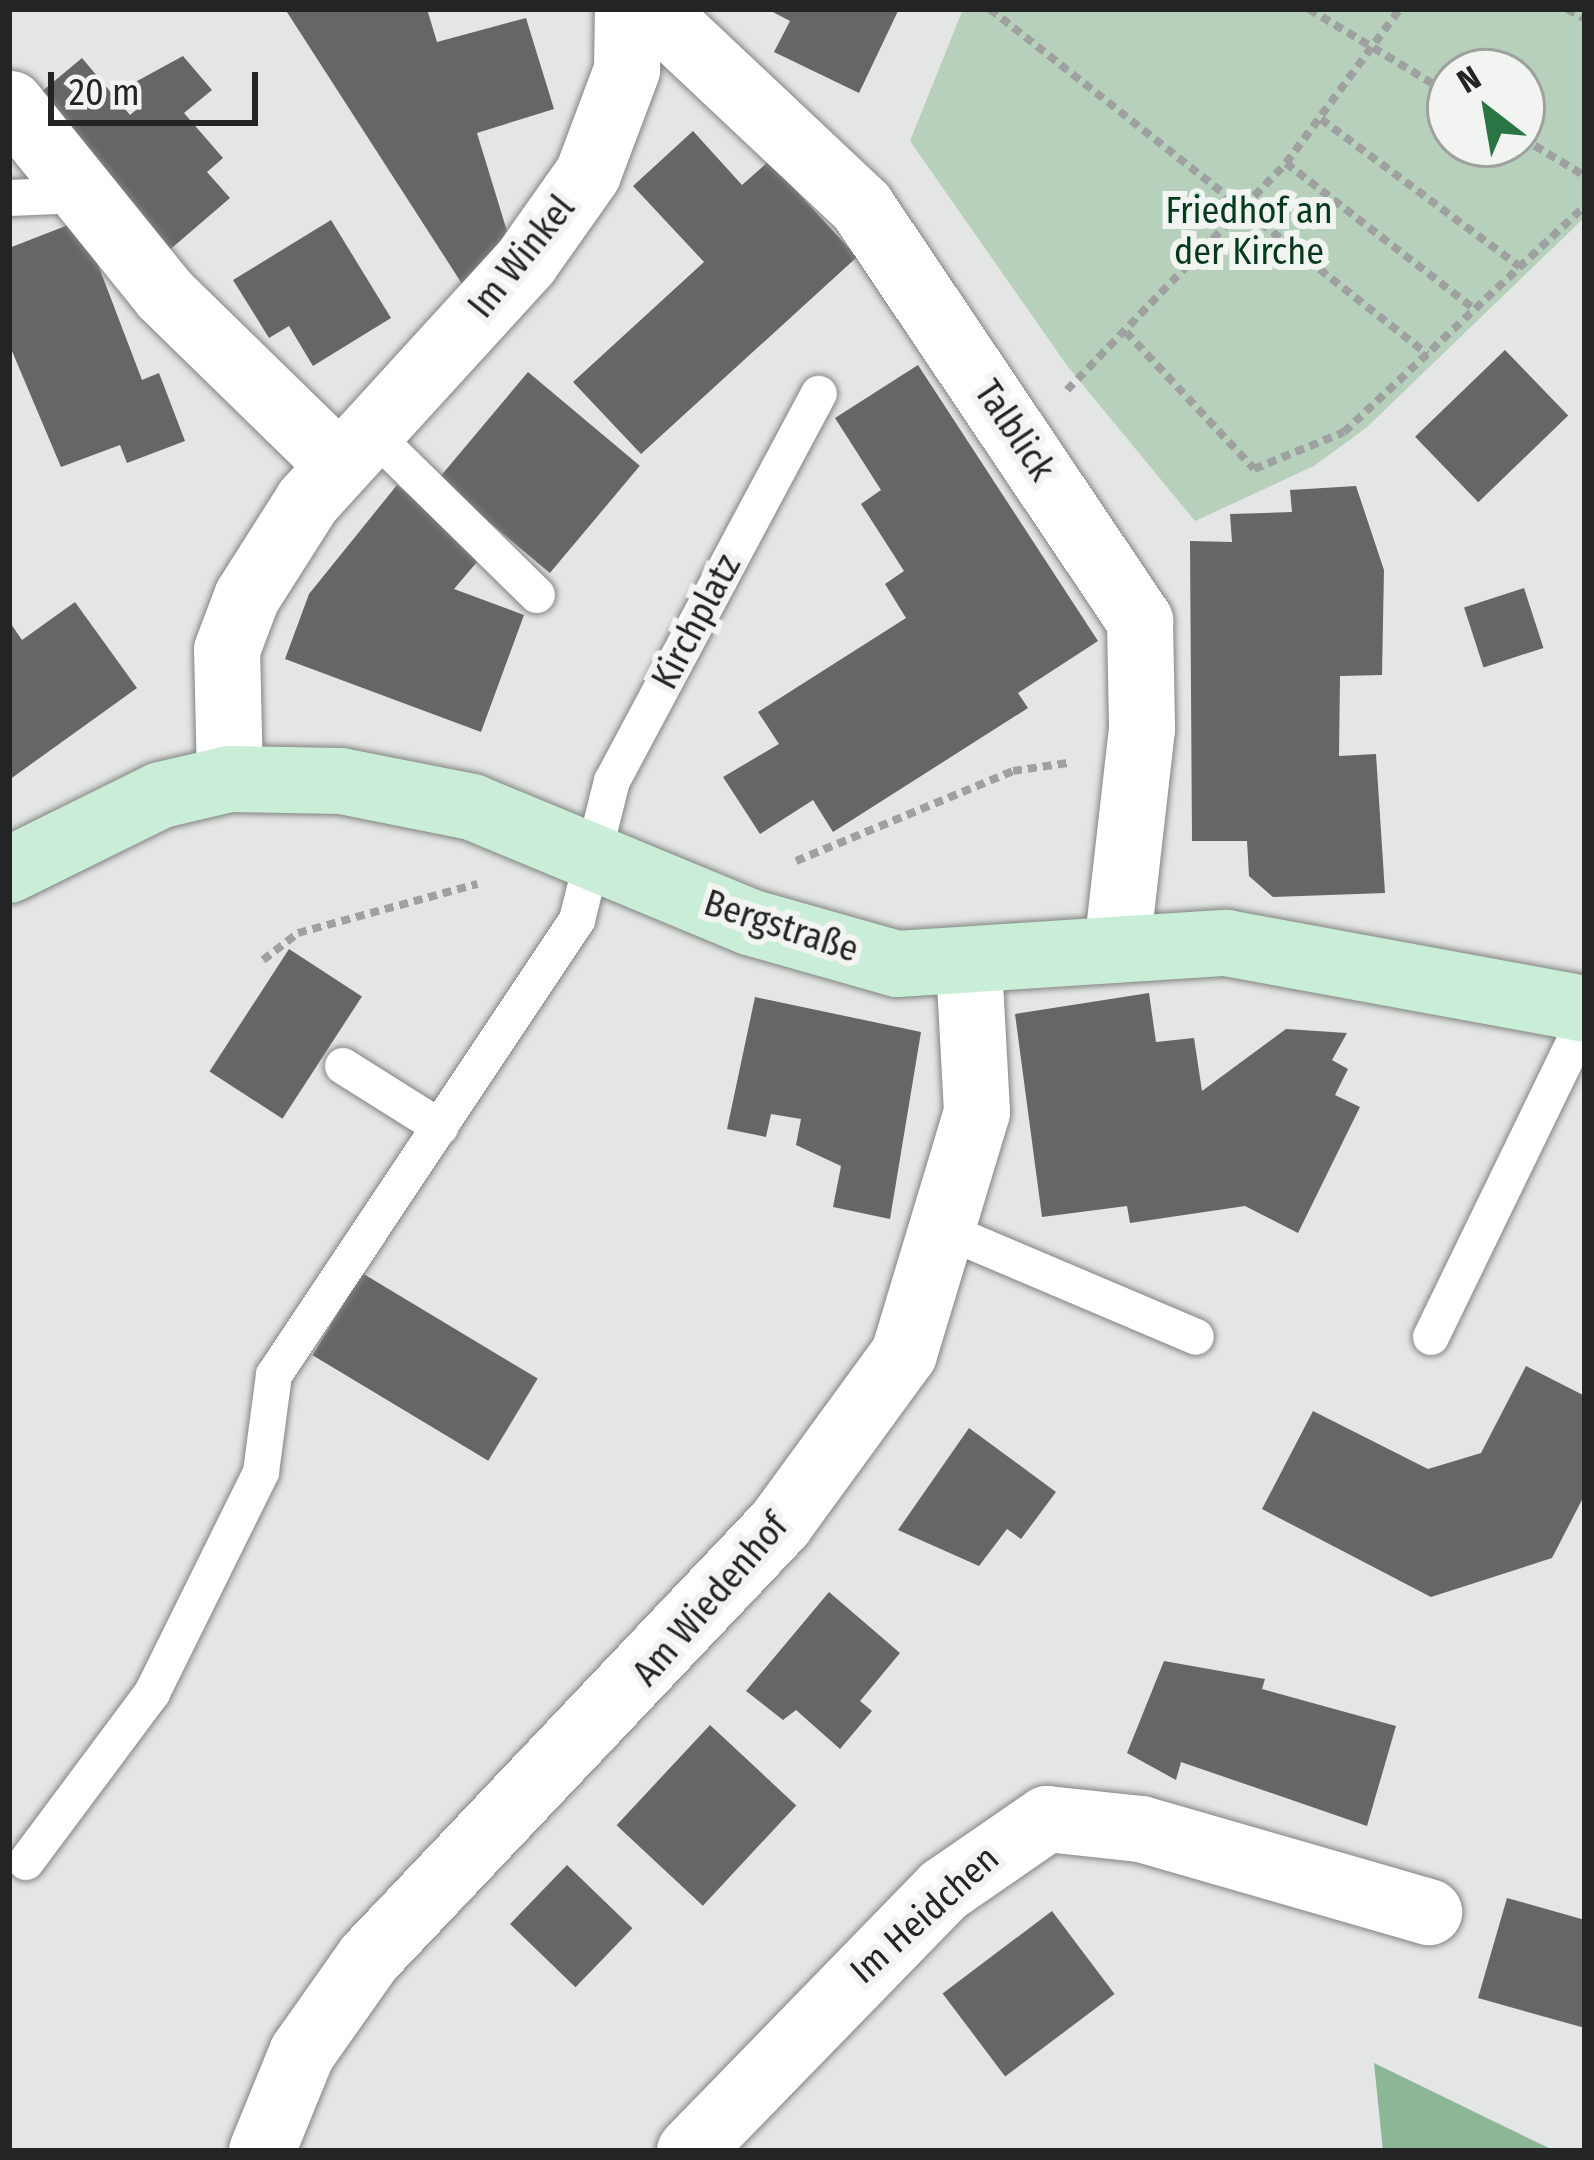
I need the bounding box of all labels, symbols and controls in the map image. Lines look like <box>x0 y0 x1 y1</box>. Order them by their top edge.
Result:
scale bar <box>54 48 264 122</box>
north arrow <box>1426 48 1546 168</box>
text: N <box>1450 57 1488 102</box>
text: 20 m <box>69 71 140 115</box>
street label: Im Winkel <box>460 187 584 327</box>
park label: Friedhof an der Kirche <box>1165 189 1333 274</box>
street label: Talblick <box>965 373 1063 489</box>
street label: Kirchplatz <box>644 547 750 697</box>
street label: Bergstraße <box>698 882 864 972</box>
street label: Am Wiedenhof <box>625 1505 797 1695</box>
street label: Im Heidchen <box>842 1837 1008 1993</box>

